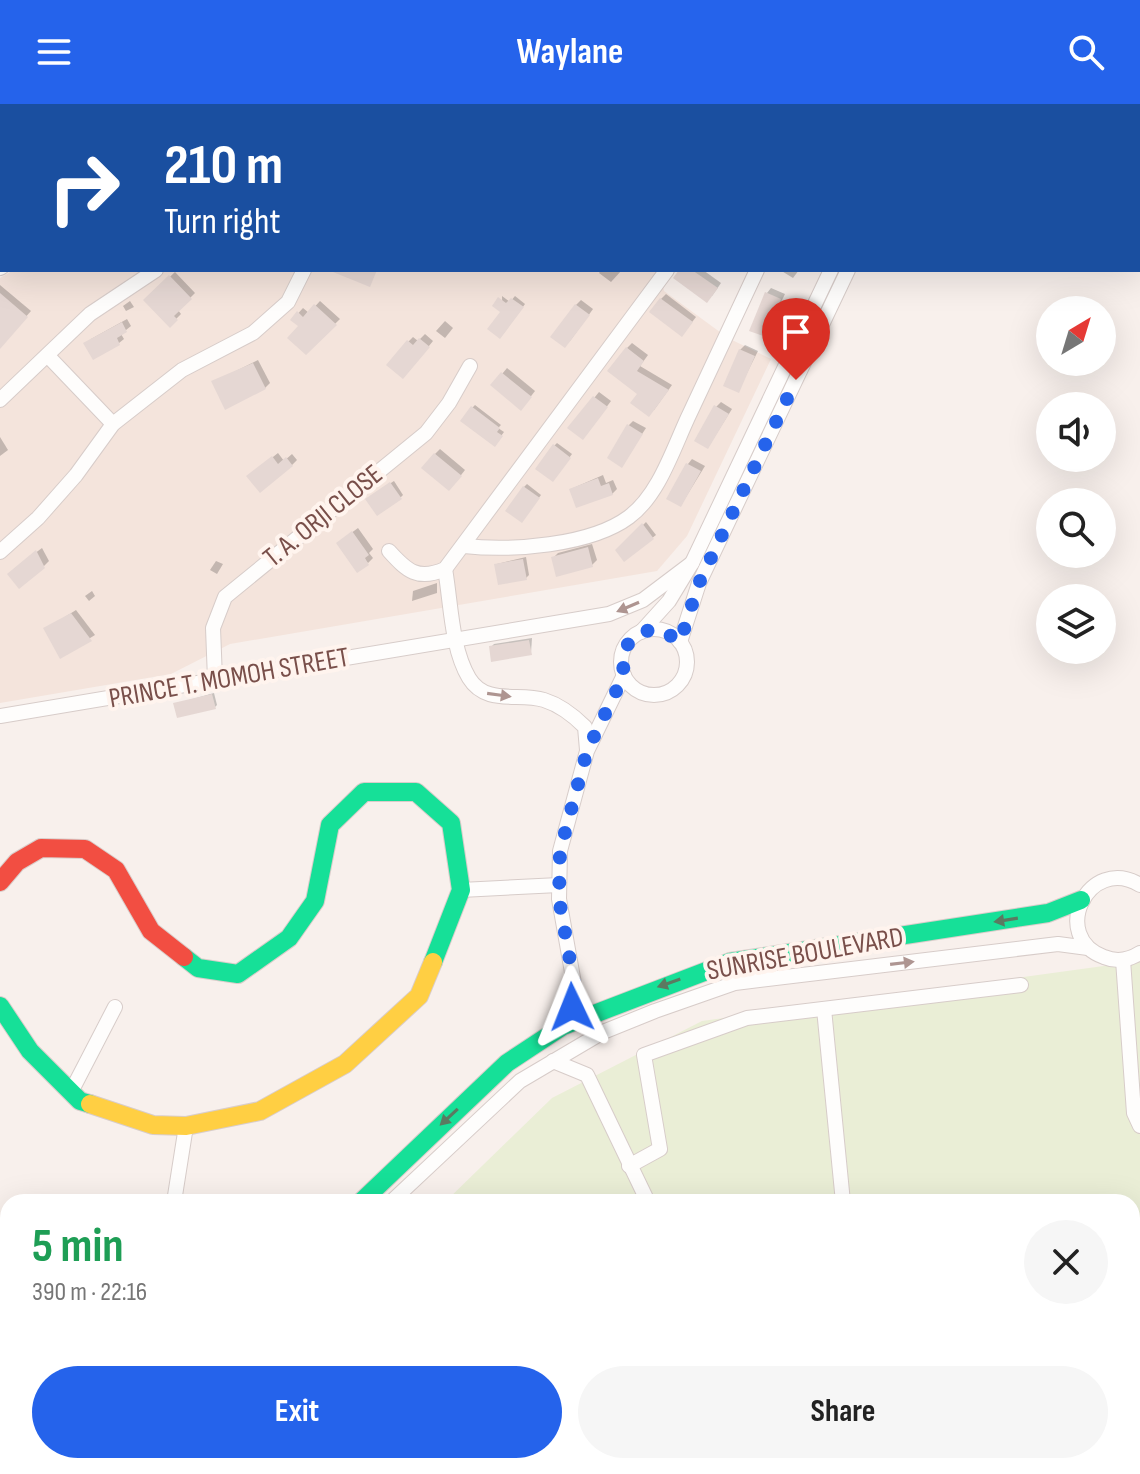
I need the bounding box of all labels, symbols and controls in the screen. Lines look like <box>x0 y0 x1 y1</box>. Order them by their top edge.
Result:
icon: menu <box>32 30 76 74</box>
icon: search <box>1064 30 1108 74</box>
text: Waylane <box>517 31 623 74</box>
text: 210 m <box>164 133 283 200</box>
icon: right <box>32 136 136 240</box>
text: Turn right <box>164 201 281 244</box>
north arrow <box>1036 296 1116 376</box>
map controls <box>1036 296 1116 664</box>
pin <box>762 298 830 380</box>
icon: arrive <box>774 310 818 354</box>
button: sound <box>1036 392 1116 472</box>
street label: T. A. ORJI CLOSE <box>257 458 389 574</box>
button: search <box>1036 488 1116 568</box>
button: layers <box>1036 584 1116 664</box>
one-way arrow <box>616 600 639 613</box>
street label: PRINCE T. MOMOH STREET <box>106 641 352 715</box>
one-way arrow <box>487 689 512 702</box>
one-way arrow <box>993 914 1018 927</box>
street label: SUNRISE BOULEVARD <box>704 920 906 988</box>
one-way arrow <box>890 956 915 969</box>
position arrow <box>530 965 614 1049</box>
one-way arrow <box>656 978 680 990</box>
one-way arrow <box>440 1107 459 1125</box>
text: 5 min <box>32 1218 124 1275</box>
button: close <box>1024 1220 1108 1304</box>
text: 390 m · 22:16 <box>32 1277 147 1308</box>
button: Exit <box>32 1366 562 1458</box>
button: Share <box>578 1366 1108 1458</box>

